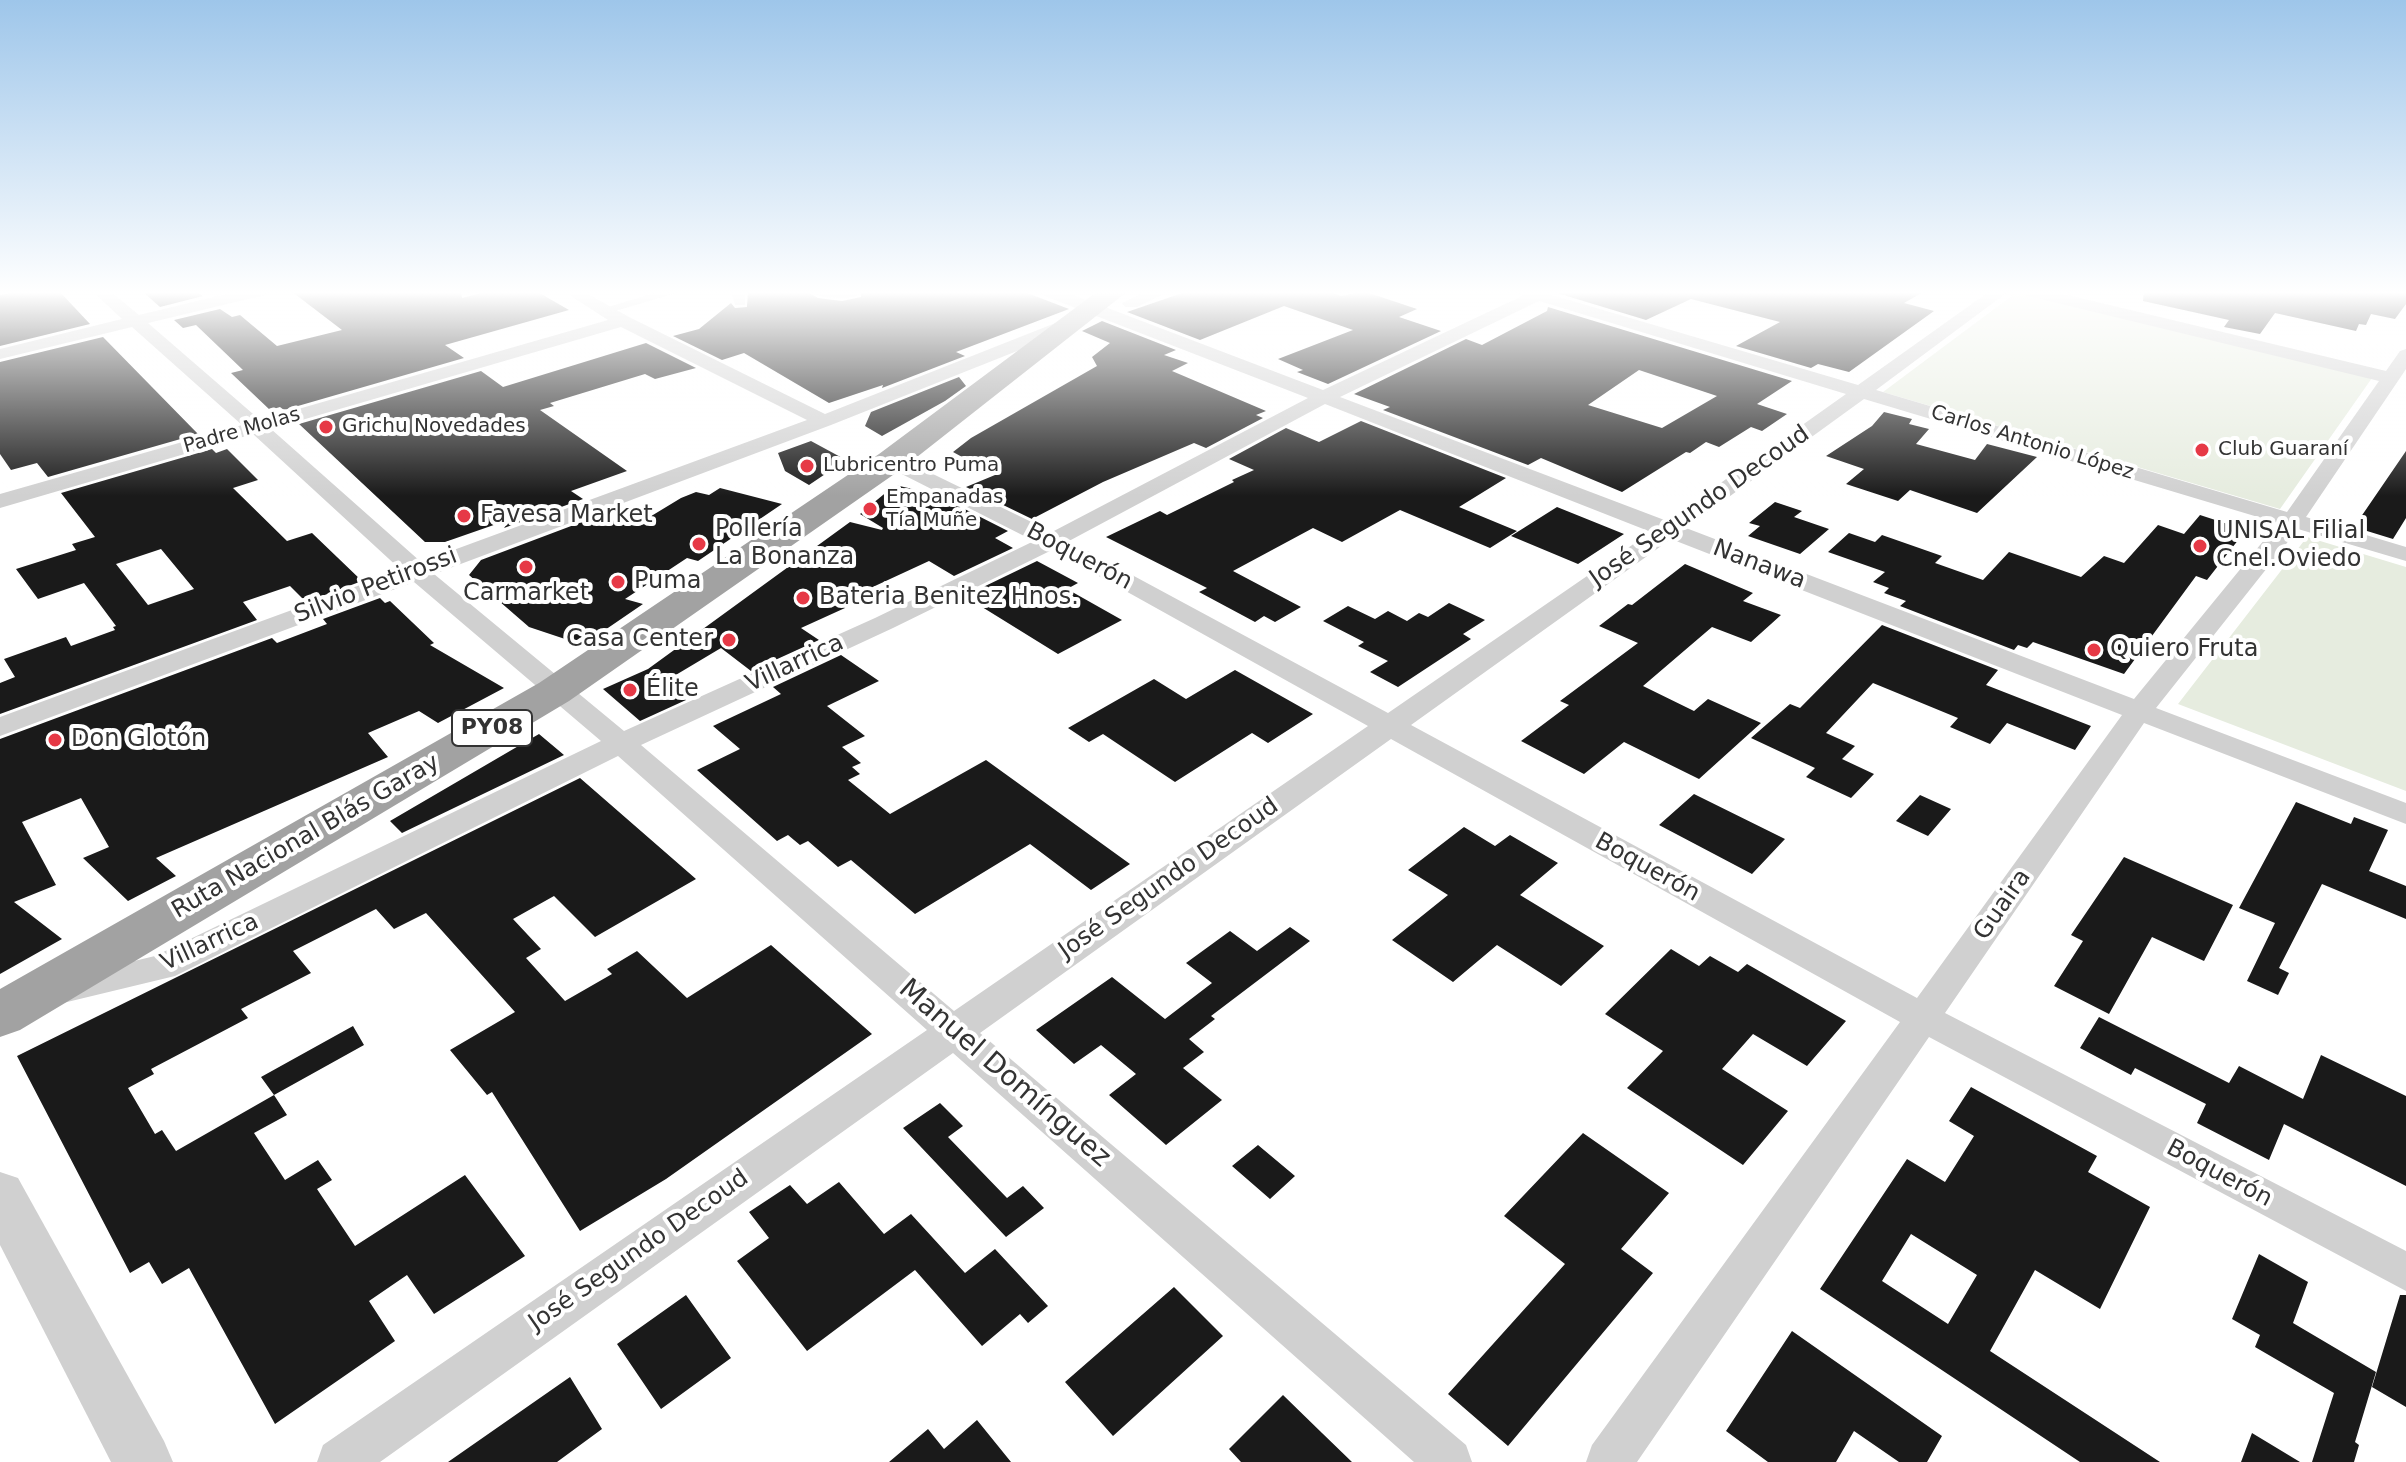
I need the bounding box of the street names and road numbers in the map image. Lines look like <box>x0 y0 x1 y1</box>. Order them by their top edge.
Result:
street label: Carlos Antonio López <box>1928 401 2136 485</box>
street label: Padre Molas <box>181 403 303 459</box>
street label: José Segundo Decoud <box>1585 420 1815 594</box>
street label: Boquerón <box>1021 517 1137 597</box>
street label: Nanawa <box>1709 534 1809 596</box>
street label: Silvio Petirossi <box>291 542 461 630</box>
street label: Villarrica <box>742 629 848 699</box>
road number: PY08 <box>452 710 532 746</box>
street label: Ruta Nacional Blás Garay <box>167 749 445 925</box>
street label: José Segundo Decoud <box>1054 792 1284 966</box>
street label: Boquerón <box>1589 827 1705 909</box>
street label: Guaira <box>1968 864 2038 946</box>
street label: Villarrica <box>157 908 263 978</box>
street label: Manuel Domínguez <box>891 973 1117 1175</box>
street label: Boquerón <box>2161 1134 2277 1214</box>
street label: José Segundo Decoud <box>524 1164 754 1338</box>

